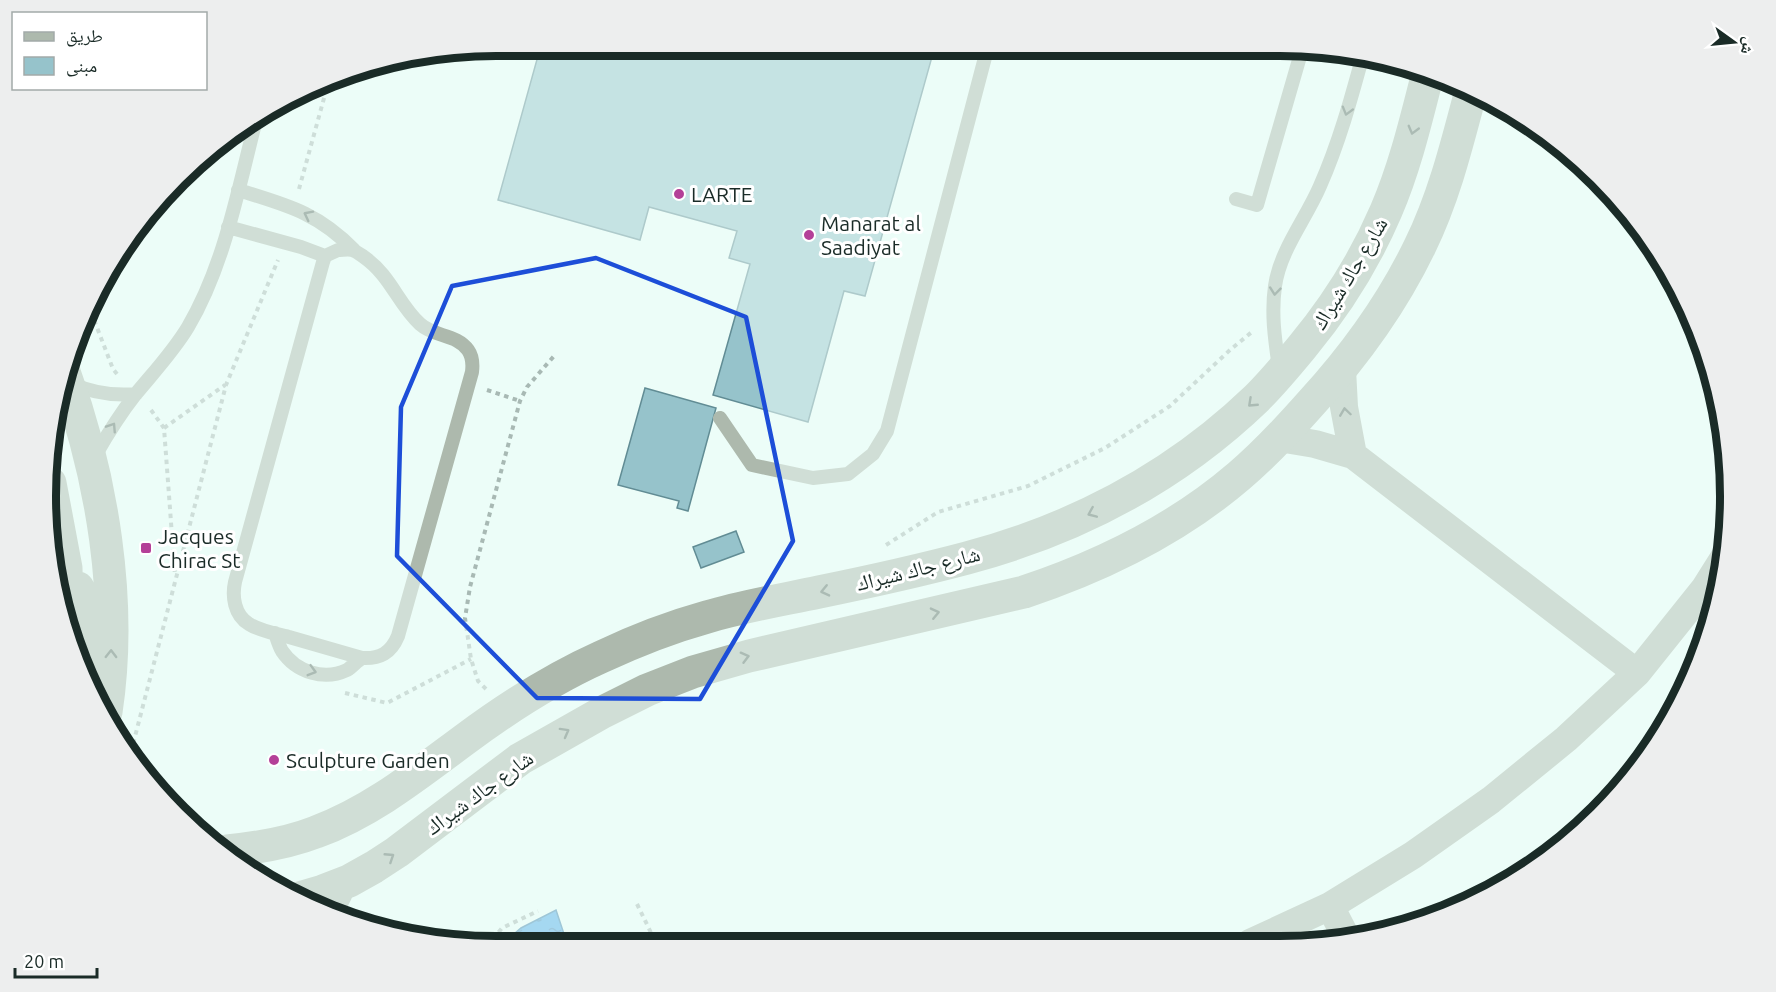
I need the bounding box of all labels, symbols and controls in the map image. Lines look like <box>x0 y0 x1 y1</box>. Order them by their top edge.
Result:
legend <box>12 12 207 90</box>
north arrow <box>1704 12 1764 72</box>
text: طريق <box>66 25 103 47</box>
text: ش <box>1737 35 1759 56</box>
text: مبنى <box>66 55 97 77</box>
one-way arrow <box>1342 105 1354 116</box>
one-way arrow <box>1408 124 1420 135</box>
place label: LARTE <box>691 182 752 206</box>
marker: LARTE <box>672 187 686 201</box>
one-way arrow <box>303 210 314 222</box>
place label: Manarat al Saadiyat <box>821 211 921 259</box>
street label: شارع جاك شيراك <box>1306 213 1394 334</box>
marker: Manarat al Saadiyat <box>802 228 816 242</box>
one-way arrow <box>1269 287 1281 296</box>
one-way arrow <box>1248 396 1259 407</box>
one-way arrow <box>1339 408 1352 417</box>
one-way arrow <box>105 423 116 434</box>
one-way arrow <box>1087 505 1098 517</box>
place label: Jacques Chirac St <box>158 524 241 572</box>
marker: Jacques Chirac St <box>139 541 153 555</box>
street label: شارع جاك شيراك <box>854 541 983 597</box>
one-way arrow <box>820 583 830 596</box>
one-way arrow <box>929 607 939 620</box>
one-way arrow <box>105 649 118 658</box>
one-way arrow <box>739 652 750 664</box>
one-way arrow <box>306 664 316 676</box>
one-way arrow <box>559 728 570 739</box>
street label: شارع جاك شيراك <box>421 745 538 841</box>
place label: Sculpture Garden <box>286 748 450 772</box>
marker: Sculpture Garden <box>267 753 281 767</box>
one-way arrow <box>383 853 394 864</box>
scale bar <box>15 941 98 979</box>
text: 20 m <box>24 951 64 971</box>

